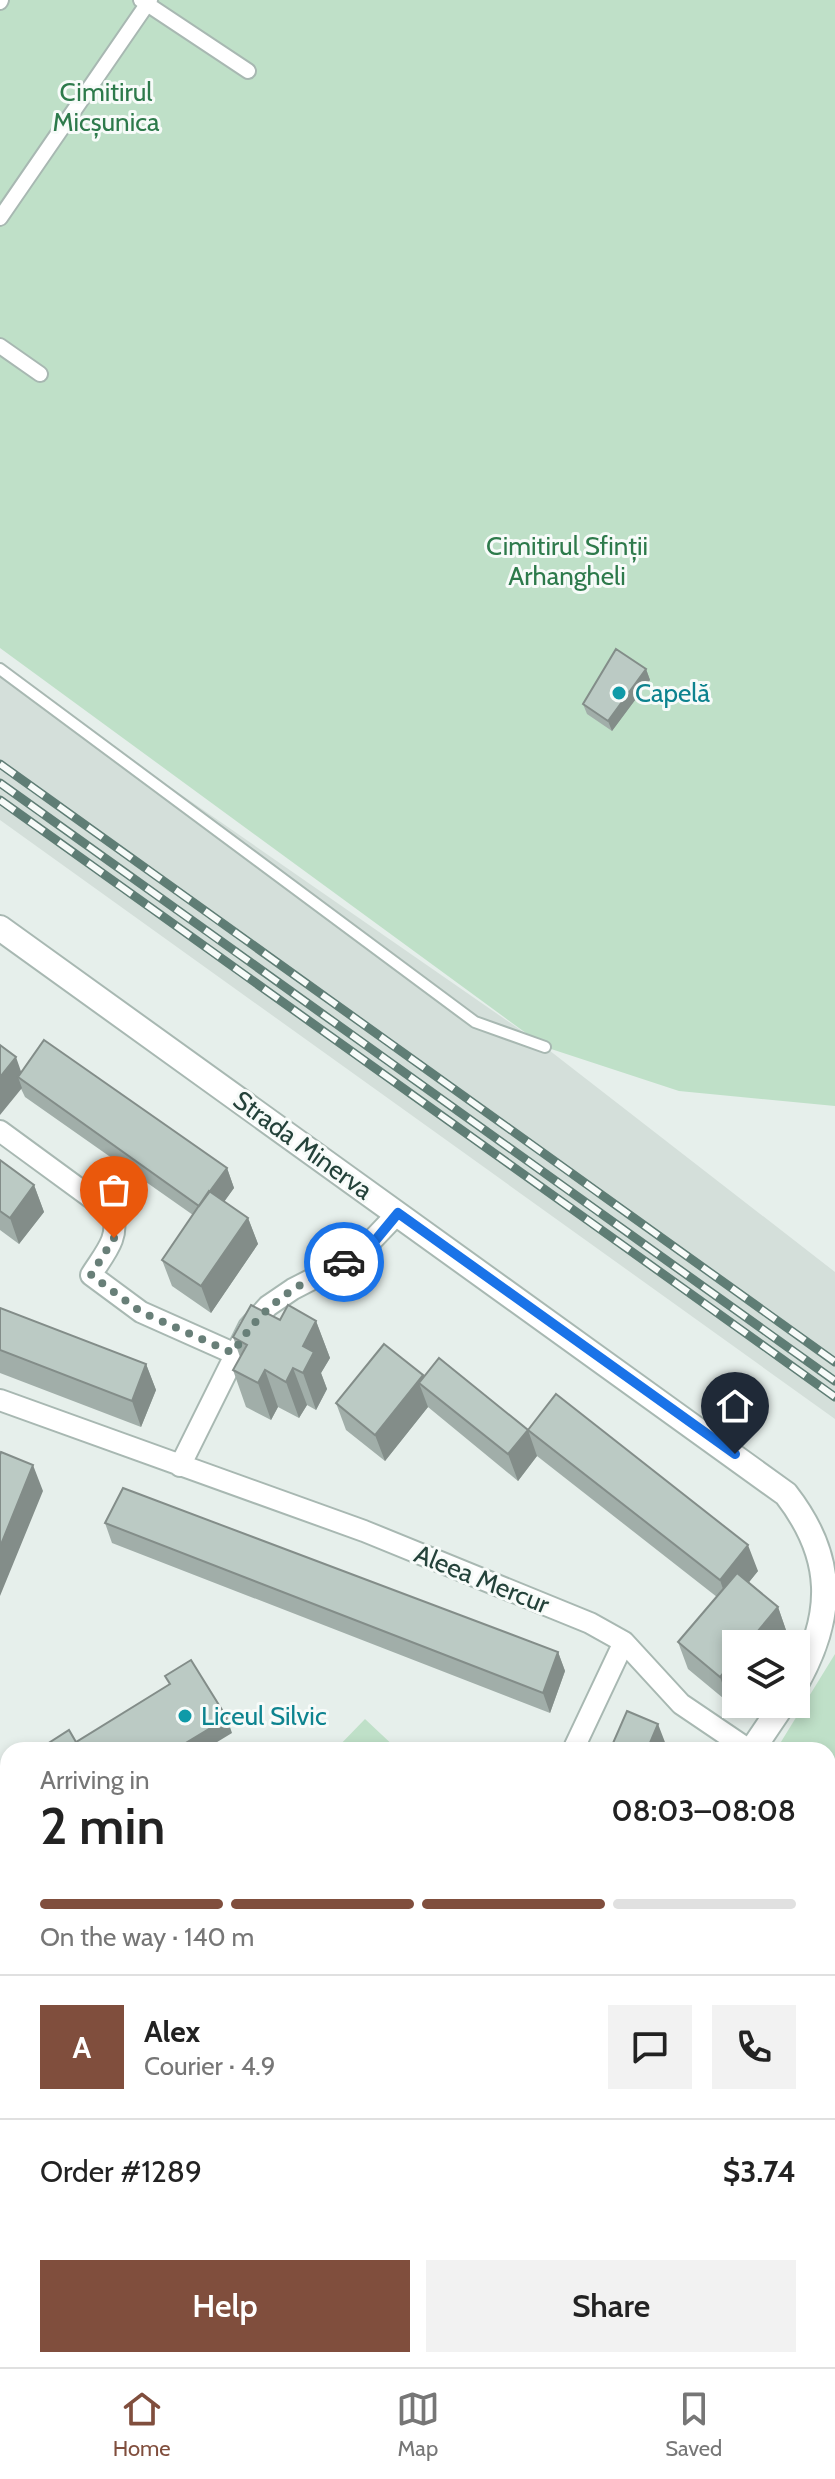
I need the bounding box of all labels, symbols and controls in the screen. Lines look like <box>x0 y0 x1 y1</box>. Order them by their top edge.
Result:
park label: Cimitirul Micșunica <box>53 76 160 139</box>
park label: Cimitirul Sfinții Arhangheli <box>486 530 648 592</box>
place label: Capelă <box>635 677 710 709</box>
marker: Capelă <box>610 684 628 702</box>
street label: Strada Minerva <box>227 1084 379 1207</box>
pin <box>80 1156 148 1238</box>
icon: bag <box>92 1168 136 1212</box>
courier <box>304 1222 384 1302</box>
icon: car <box>322 1240 366 1284</box>
pin <box>701 1372 769 1454</box>
icon: home <box>713 1384 757 1428</box>
street label: Aleea Mercur <box>410 1537 555 1621</box>
map controls <box>722 1630 810 1718</box>
button: layers <box>722 1630 810 1718</box>
place label: Liceul Silvic <box>201 1700 327 1732</box>
marker: Liceul Silvic <box>176 1707 194 1725</box>
text: Arriving in <box>40 1764 150 1796</box>
text: 08:03–08:08 <box>612 1792 796 1829</box>
text: 2 min <box>40 1794 165 1857</box>
text: On the way · 140 m <box>40 1921 254 1953</box>
button: chat <box>608 2005 692 2089</box>
button: phone <box>712 2005 796 2089</box>
text: Alex <box>144 2013 200 2050</box>
text: A <box>73 2029 91 2066</box>
text: Courier · 4.9 <box>144 2050 276 2082</box>
text: Order #1289 <box>40 2153 202 2190</box>
text: $3.74 <box>723 2153 796 2190</box>
button: Help <box>40 2260 410 2352</box>
button: Share <box>426 2260 796 2352</box>
tab: Home <box>113 2387 171 2462</box>
tab: Map <box>396 2387 440 2462</box>
tab: Saved <box>665 2387 722 2462</box>

